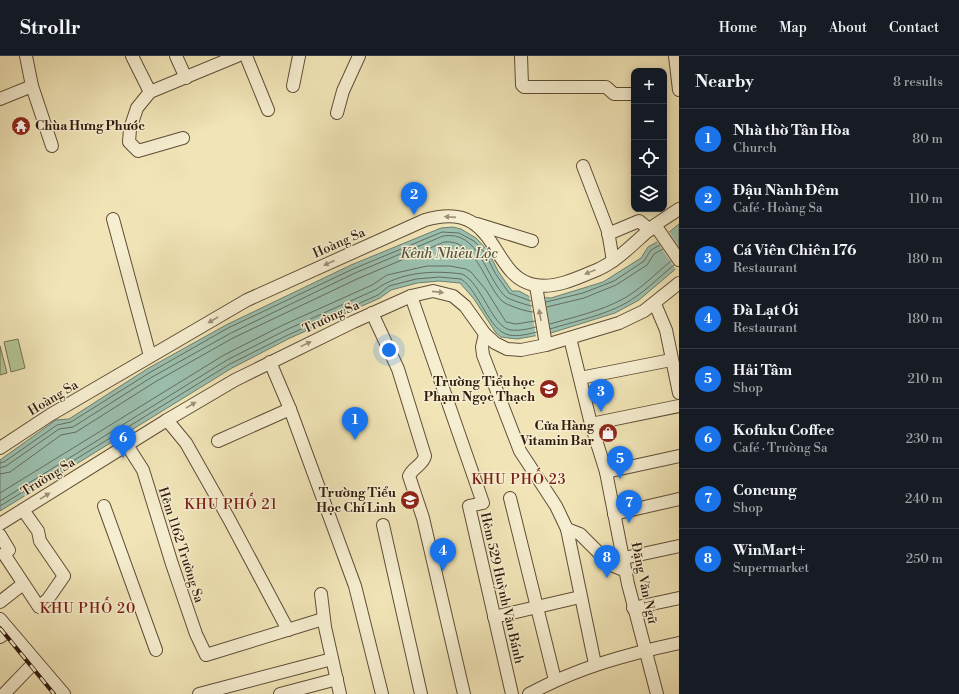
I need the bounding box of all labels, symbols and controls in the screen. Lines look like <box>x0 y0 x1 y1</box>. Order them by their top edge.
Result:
text: Strollr <box>20 16 81 40</box>
text: Home <box>719 19 757 37</box>
text: Map <box>779 19 807 37</box>
text: About <box>829 19 867 37</box>
text: Contact <box>889 19 939 37</box>
map controls <box>631 68 667 212</box>
button: + <box>631 68 667 104</box>
text: Nearby <box>695 71 754 93</box>
text: 8 results <box>893 74 943 90</box>
button: − <box>631 104 667 140</box>
temple icon: Chùa Hưng Phước <box>10 115 32 137</box>
place label: Chùa Hưng Phước <box>35 118 145 134</box>
text: Nhà thờ Tân Hòa <box>733 121 850 140</box>
text: 1 <box>705 131 711 147</box>
text: 80 m <box>912 131 943 147</box>
button: locate <box>631 140 667 176</box>
text: Church <box>733 140 777 156</box>
button: layers <box>631 176 667 212</box>
text: Đậu Nành Đêm <box>733 181 839 200</box>
pin: 2 <box>401 182 427 215</box>
text: 2 <box>704 191 712 207</box>
text: 110 m <box>909 191 943 207</box>
text: Café · Hoàng Sa <box>733 200 823 216</box>
one-way arrow <box>444 213 456 220</box>
street label: Hoàng Sa <box>310 224 368 262</box>
text: Cá Viên Chiên 176 <box>733 241 857 260</box>
water label: Kênh Nhiêu Lộc <box>400 245 498 263</box>
text: 3 <box>704 251 712 267</box>
text: 180 m <box>907 251 943 267</box>
one-way arrow <box>324 260 335 266</box>
text: Restaurant <box>733 260 798 276</box>
one-way arrow <box>584 270 596 276</box>
one-way arrow <box>432 289 444 295</box>
street label: Trường Sa <box>300 297 362 337</box>
text: Đà Lạt Ơi <box>733 301 799 320</box>
one-way arrow <box>537 309 543 321</box>
text: 4 <box>704 311 712 327</box>
text: 180 m <box>907 311 943 327</box>
one-way arrow <box>207 316 218 323</box>
text: Restaurant <box>733 320 798 336</box>
your location <box>379 340 399 360</box>
one-way arrow <box>300 341 311 347</box>
text: Hải Tâm <box>733 361 792 380</box>
text: 5 <box>704 371 712 387</box>
text: 210 m <box>908 371 943 387</box>
place label: Trường Tiểu học Phạm Ngọc Thạch <box>424 374 535 405</box>
street label: Hoàng Sa <box>25 377 81 419</box>
school or university icon: Trường Tiểu học Phạm Ngọc Thạch <box>538 378 560 400</box>
pin: 3 <box>588 379 614 412</box>
text: Shop <box>733 380 763 396</box>
one-way arrow <box>186 401 196 409</box>
pin: 1 <box>342 407 368 440</box>
place label: Cửa Hàng Vitamin Bar <box>519 418 595 449</box>
text: Kofuku Coffee <box>733 421 834 440</box>
shop icon: Cửa Hàng Vitamin Bar <box>597 422 619 444</box>
pin: 6 <box>110 425 136 458</box>
text: 6 <box>704 431 712 447</box>
text: 230 m <box>906 431 943 447</box>
text: Café · Trường Sa <box>733 440 828 456</box>
pin: 5 <box>607 446 633 479</box>
street label: Trường Sa <box>18 454 78 500</box>
district label: KHU PHỐ 23 <box>472 467 566 489</box>
text: Concung <box>733 481 796 500</box>
street label: Hẻm 1162 Trường Sa <box>155 485 207 605</box>
place label: Trường Tiểu Học Chí Linh <box>316 485 396 516</box>
school or university icon: Trường Tiểu Học Chí Linh <box>399 489 421 511</box>
pin: 7 <box>616 490 642 523</box>
text: 7 <box>704 491 712 507</box>
text: 240 m <box>905 491 943 507</box>
district label: KHU PHỐ 21 <box>184 492 278 514</box>
one-way arrow <box>39 493 51 500</box>
text: Shop <box>733 500 763 516</box>
street label: Hẻm 529 Huỳnh Văn Bánh <box>477 511 527 666</box>
pin: 4 <box>430 538 456 571</box>
street label: Đặng Văn Ngữ <box>628 541 661 626</box>
text: WinMart+ <box>733 541 806 560</box>
pin: 8 <box>594 545 620 578</box>
text: 8 <box>704 551 712 567</box>
text: 250 m <box>906 551 943 567</box>
text: Supermarket <box>733 560 809 576</box>
district label: KHU PHỐ 20 <box>40 596 136 618</box>

